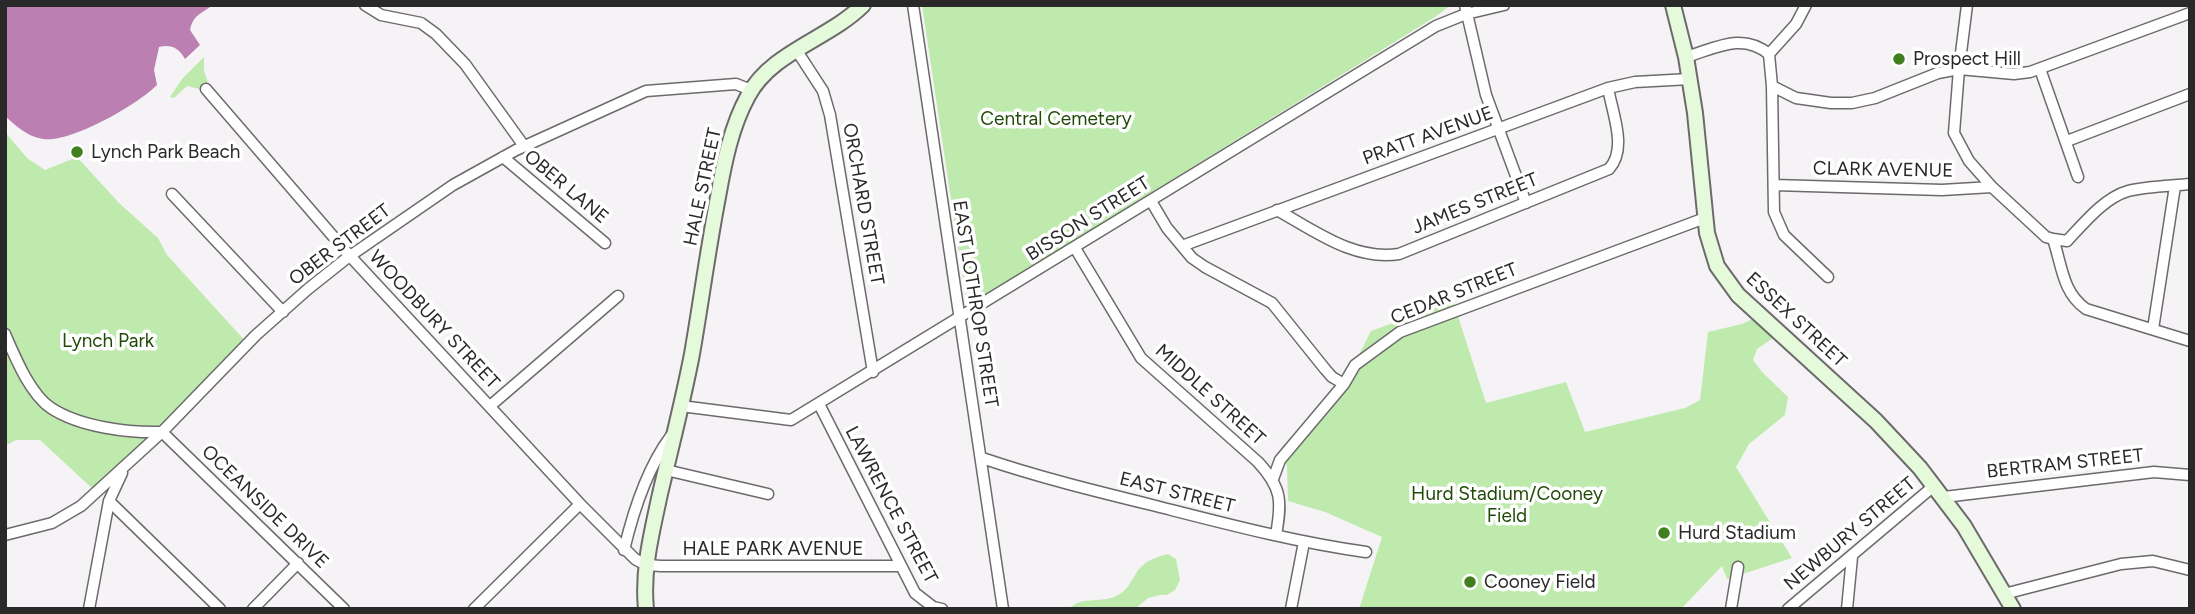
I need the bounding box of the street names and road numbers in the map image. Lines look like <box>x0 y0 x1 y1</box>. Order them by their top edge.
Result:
street label: PRATT AVENUE <box>1360 102 1496 170</box>
street label: ORCHARD STREET <box>838 121 888 287</box>
street label: HALE STREET <box>679 126 727 248</box>
street label: OBER LANE <box>519 145 613 229</box>
street label: CLARK AVENUE <box>1813 157 1953 183</box>
street label: JAMES STREET <box>1409 168 1541 240</box>
street label: BISSON STREET <box>1022 172 1154 266</box>
street label: OBER STREET <box>285 199 395 291</box>
street label: EAST LOTHROP STREET <box>947 199 1003 409</box>
street label: WOODBURY STREET <box>364 246 504 394</box>
street label: CEDAR STREET <box>1387 258 1521 330</box>
street label: ESSEX STREET <box>1741 268 1851 372</box>
street label: MIDDLE STREET <box>1150 340 1270 450</box>
street label: LAWRENCE STREET <box>840 422 942 588</box>
street label: OCEANSIDE DRIVE <box>197 441 333 573</box>
street label: BERTRAM STREET <box>1985 444 2145 484</box>
street label: EAST STREET <box>1117 468 1237 518</box>
street label: NEWBURY STREET <box>1780 472 1920 596</box>
street label: HALE PARK AVENUE <box>683 538 863 560</box>

